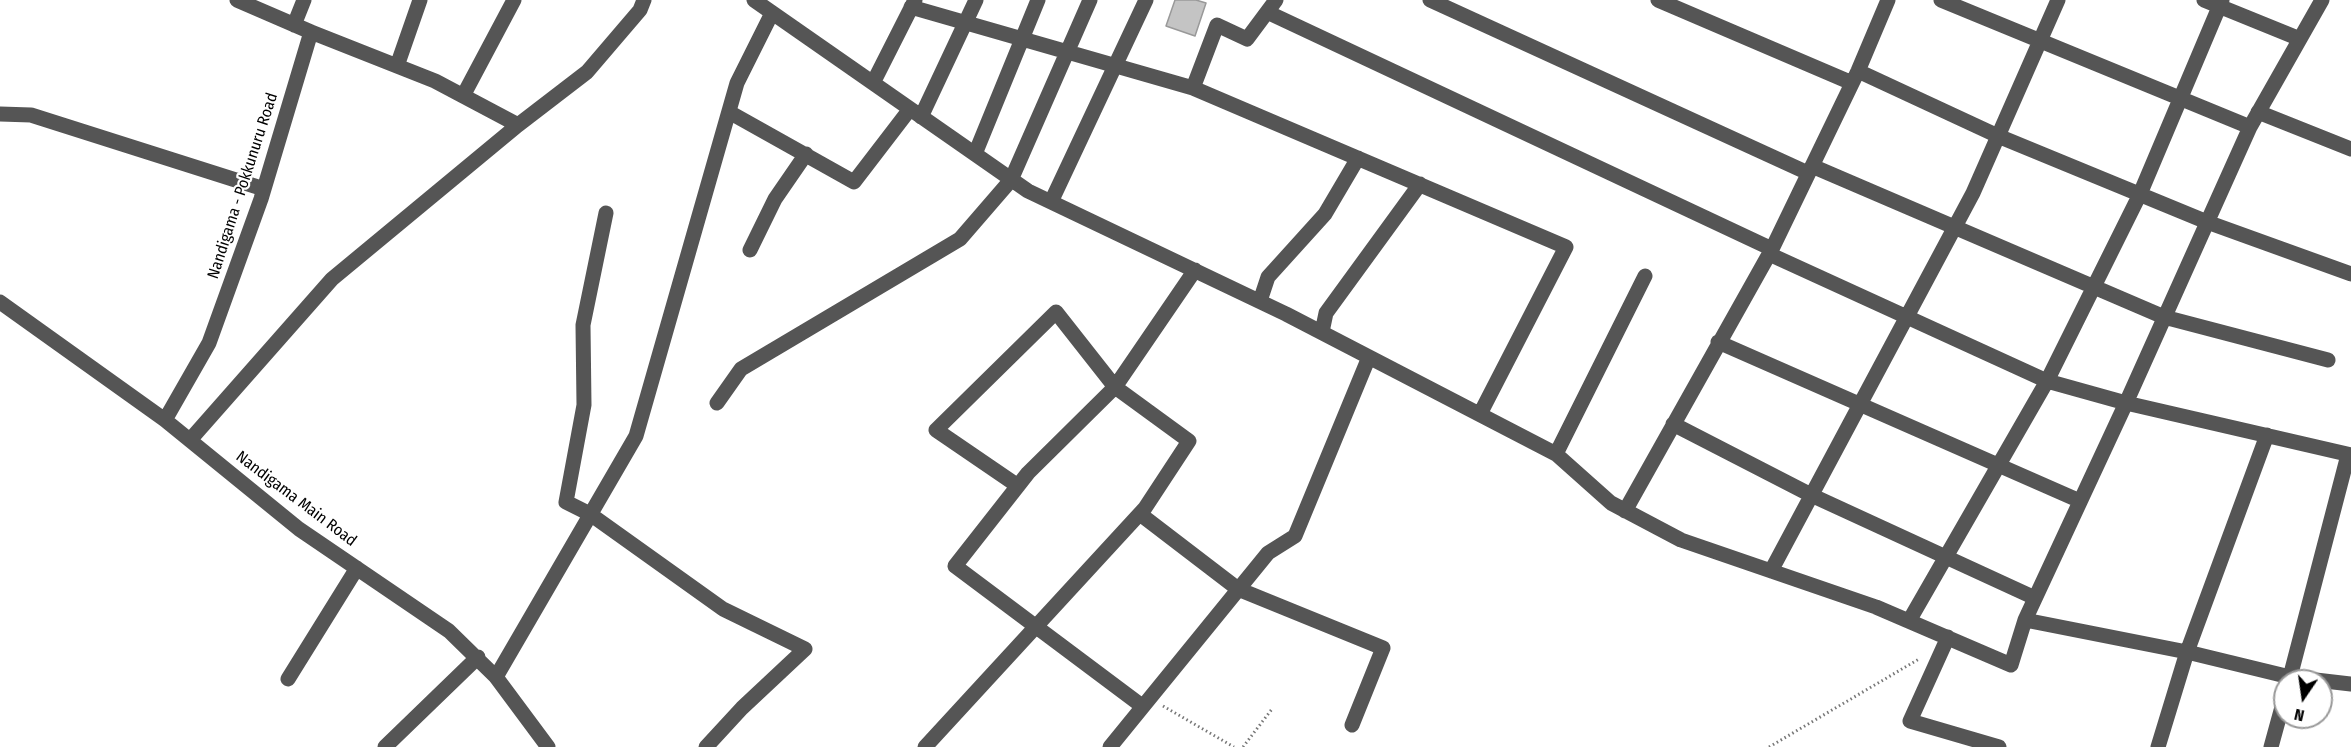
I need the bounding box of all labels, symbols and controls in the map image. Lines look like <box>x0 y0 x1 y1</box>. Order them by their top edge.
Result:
street label: Nandigama - Pokkunuru Road <box>204 91 282 281</box>
street label: Nandigama Main Road <box>232 447 360 551</box>
north arrow <box>2273 669 2333 729</box>
text: N <box>2292 705 2306 725</box>

